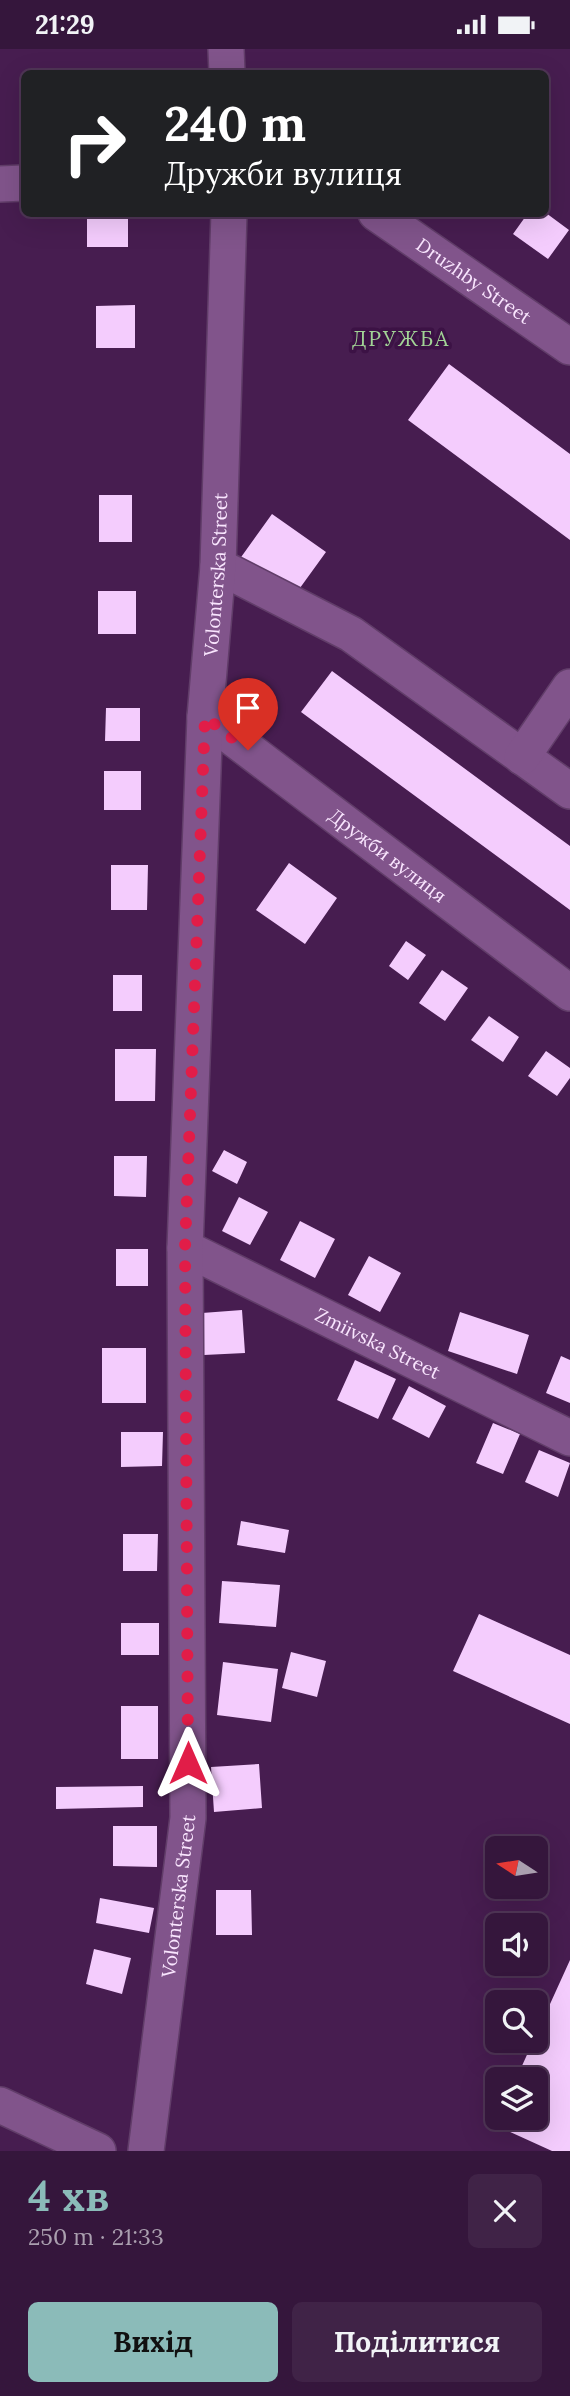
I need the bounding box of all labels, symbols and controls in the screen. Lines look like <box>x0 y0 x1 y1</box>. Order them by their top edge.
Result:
text: 21:29 <box>35 8 95 41</box>
text: 240 m <box>164 92 306 154</box>
icon: right <box>49 98 140 189</box>
text: Дружби вулиця <box>164 153 402 194</box>
street label: Druzhby Street <box>412 232 537 329</box>
district label: ДРУЖБА <box>352 325 450 352</box>
street label: Volonterska Street <box>198 492 232 658</box>
pin <box>218 678 278 750</box>
icon: arrive <box>229 689 267 727</box>
street label: Дружби вулиця <box>324 803 451 907</box>
street label: Zmiivska Street <box>311 1302 445 1384</box>
position arrow <box>151 1726 225 1800</box>
street label: Volonterska Street <box>156 1812 200 1980</box>
north arrow <box>485 1836 548 1899</box>
map controls <box>485 1836 548 2130</box>
button: sound <box>485 1913 548 1976</box>
button: search <box>485 1990 548 2053</box>
button: layers <box>485 2067 548 2130</box>
text: 4 хв <box>28 2169 109 2223</box>
button: close <box>468 2174 542 2248</box>
text: 250 m · 21:33 <box>28 2222 164 2251</box>
button: Вихід <box>28 2302 278 2382</box>
button: Поділитися <box>292 2302 542 2382</box>

